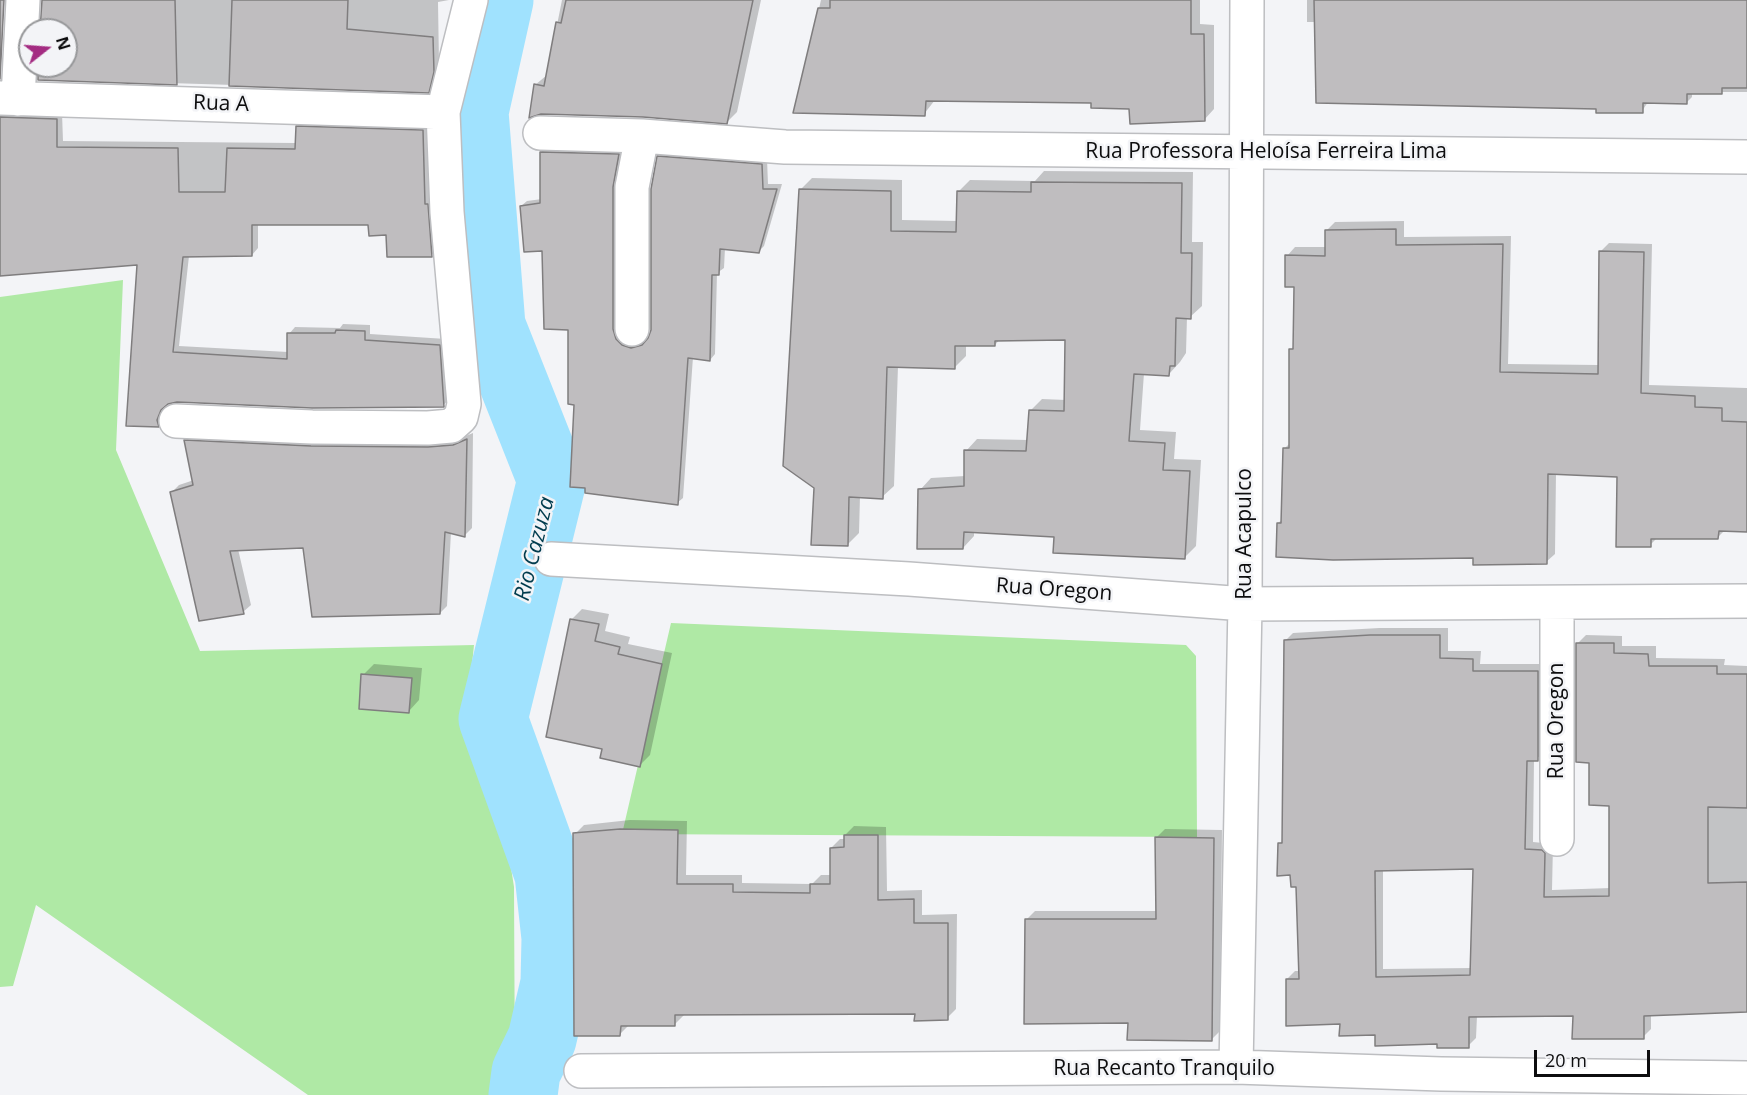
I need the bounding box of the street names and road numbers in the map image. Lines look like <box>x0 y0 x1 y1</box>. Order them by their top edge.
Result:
street label: Rua A <box>192 90 250 118</box>
street label: Rua Professora Heloísa Ferreira Lima <box>1085 139 1447 165</box>
street label: Rua Acapulco <box>1232 468 1258 600</box>
street label: Rua Oregon <box>995 573 1113 607</box>
street label: Rua Oregon <box>1544 663 1570 779</box>
street label: Rua Recanto Tranquilo <box>1053 1056 1275 1082</box>

